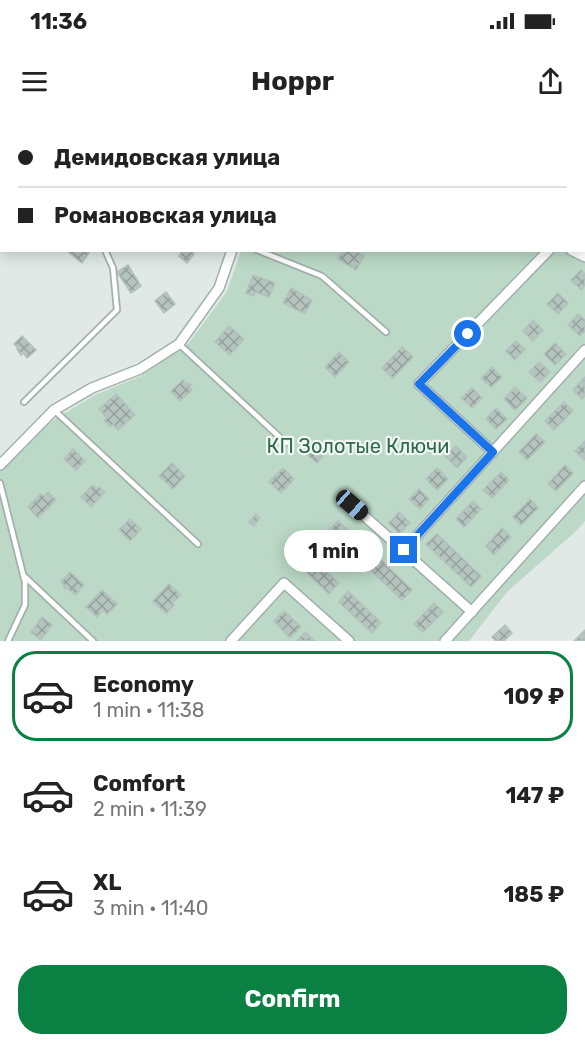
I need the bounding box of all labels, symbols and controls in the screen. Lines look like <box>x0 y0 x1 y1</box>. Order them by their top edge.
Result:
text: 11:36 <box>30 8 87 35</box>
icon: menu <box>18 65 51 98</box>
text: Hoppr <box>251 65 334 97</box>
icon: share <box>534 65 567 98</box>
text: Демидовская улица <box>54 144 280 171</box>
text: Романовская улица <box>54 202 277 229</box>
route start <box>454 320 481 347</box>
park label: КП Золотые Ключи <box>267 434 449 458</box>
car <box>333 486 371 524</box>
callout: 1 min <box>284 529 383 571</box>
route end <box>390 536 417 563</box>
text: 1 min <box>308 539 359 563</box>
icon: car <box>21 669 75 723</box>
text: Economy <box>93 671 194 698</box>
text: 109 ₽ <box>503 683 564 710</box>
text: 1 min · 11:38 <box>93 698 205 722</box>
icon: car <box>21 768 75 822</box>
text: Comfort <box>93 770 185 797</box>
text: 147 ₽ <box>505 782 564 809</box>
text: 2 min · 11:39 <box>93 797 207 821</box>
icon: car <box>21 867 75 921</box>
text: XL <box>93 869 121 896</box>
text: 185 ₽ <box>503 881 564 908</box>
text: 3 min · 11:40 <box>93 896 208 920</box>
button: Confirm <box>18 965 567 1034</box>

